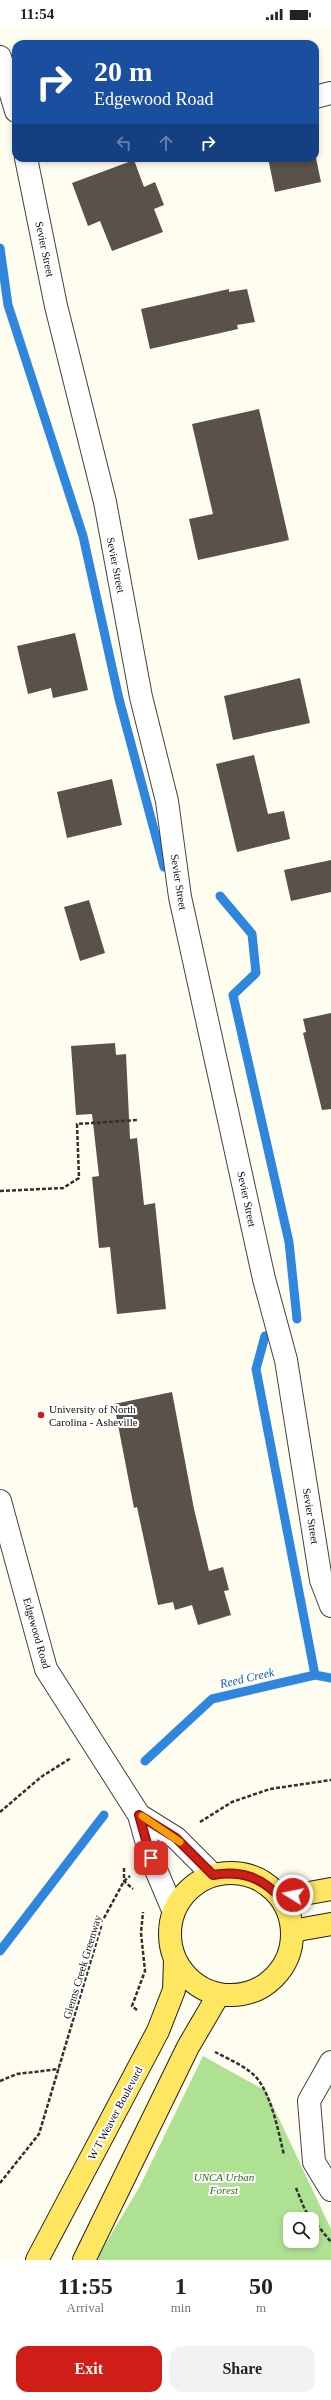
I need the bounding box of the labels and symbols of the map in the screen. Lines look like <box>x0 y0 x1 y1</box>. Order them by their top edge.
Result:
street label: Sevier Street <box>33 220 57 278</box>
street label: Sevier Street <box>105 536 127 594</box>
street label: Sevier Street <box>169 853 189 911</box>
street label: Sevier Street <box>235 1170 259 1228</box>
place label: University of North Carolina - Asheville <box>49 1403 138 1428</box>
marker: University of North Carolina - Asheville <box>36 1410 46 1420</box>
street label: Sevier Street <box>301 1487 321 1545</box>
street label: Edgewood Road <box>21 1596 53 1670</box>
water label: Reed Creek <box>218 1665 276 1691</box>
pin <box>134 1841 168 1875</box>
position arrow <box>272 1874 314 1916</box>
street label: Glenns Creek Greenway <box>60 1913 104 2020</box>
street label: W T Weaver Boulevard <box>85 2064 145 2162</box>
park label: UNCA Urban Forest <box>194 2171 255 2196</box>

